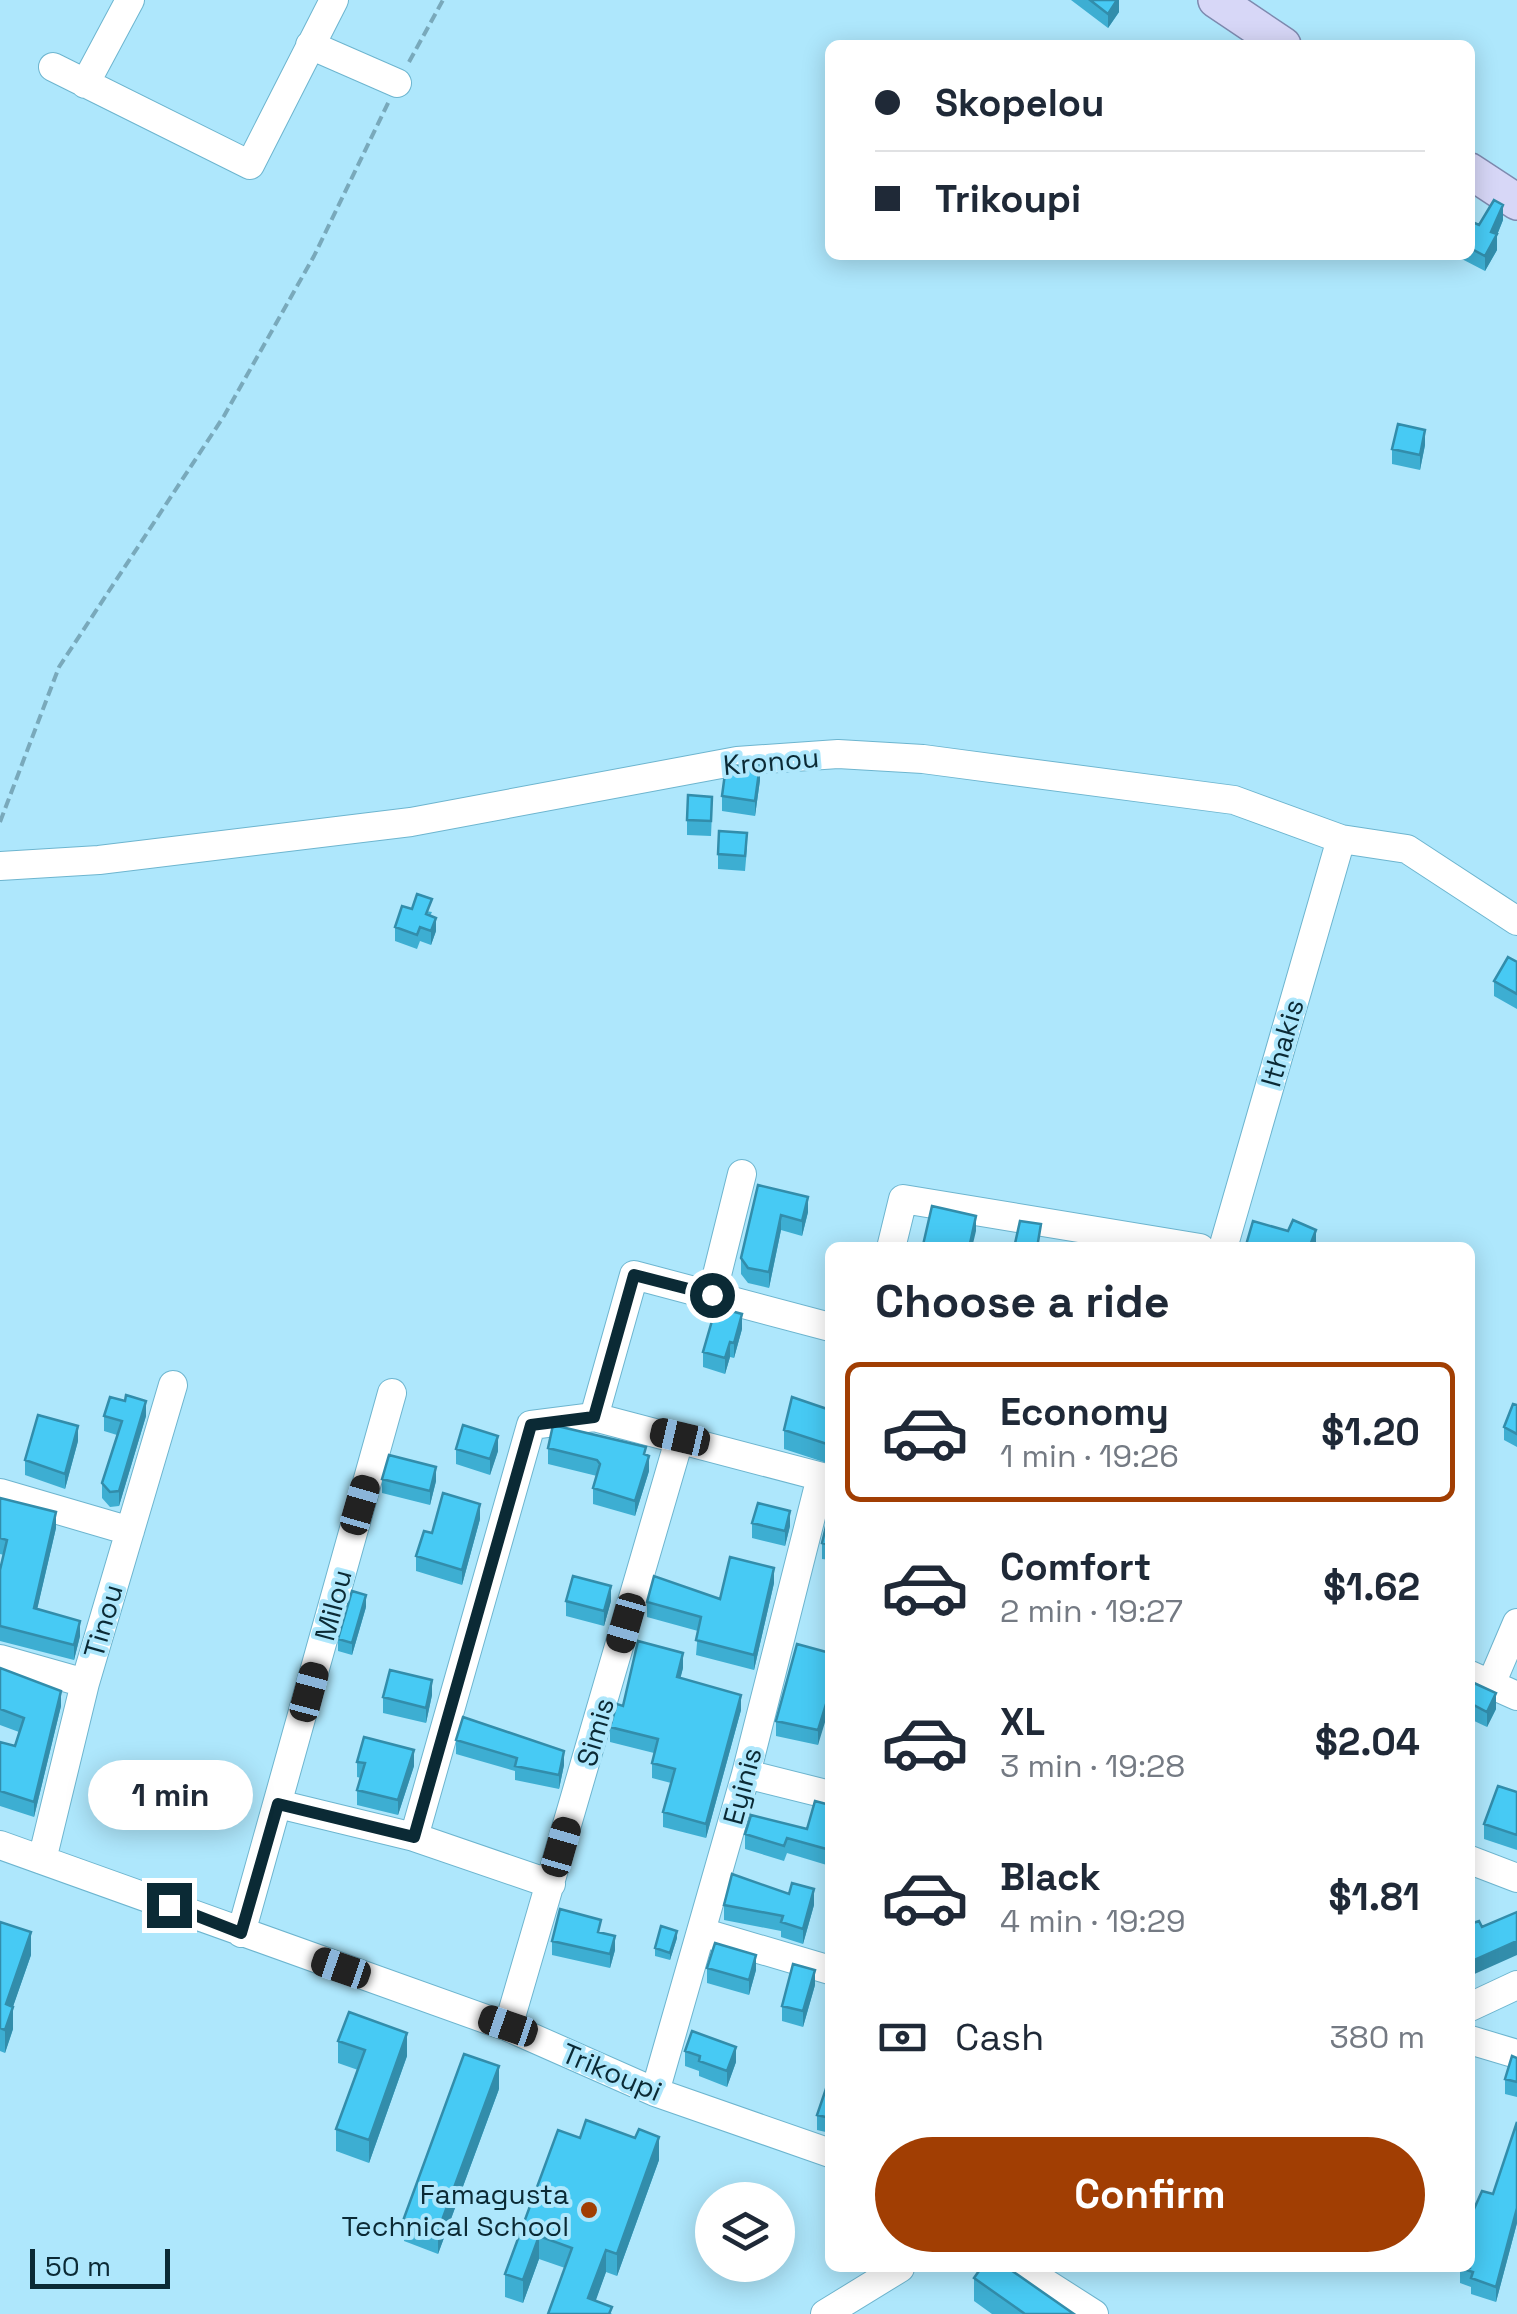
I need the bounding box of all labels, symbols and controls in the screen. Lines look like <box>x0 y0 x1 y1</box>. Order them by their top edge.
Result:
text: Skopelou <box>935 79 1105 127</box>
text: Trikoupi <box>935 175 1081 223</box>
street label: Kronou <box>722 739 820 783</box>
street label: Ithakis <box>1252 995 1312 1091</box>
route start <box>690 1273 735 1318</box>
text: Choose a ride <box>875 1273 1170 1330</box>
icon: car <box>880 1387 970 1477</box>
text: Economy <box>1000 1388 1169 1436</box>
text: $1.20 <box>1321 1408 1420 1456</box>
car <box>647 1416 713 1458</box>
text: 1 min · 19:26 <box>1000 1436 1179 1476</box>
car <box>337 1472 383 1538</box>
icon: car <box>880 1542 970 1632</box>
text: Comfort <box>1000 1543 1151 1591</box>
text: $1.62 <box>1323 1563 1420 1611</box>
street label: Milou <box>306 1565 360 1645</box>
street label: Tinou <box>75 1580 131 1662</box>
car <box>603 1590 649 1656</box>
text: 2 min · 19:27 <box>1000 1591 1183 1631</box>
car <box>287 1659 331 1725</box>
street label: Simis <box>568 1694 622 1770</box>
icon: car <box>880 1697 970 1787</box>
text: XL <box>1000 1698 1045 1746</box>
text: $2.04 <box>1315 1718 1420 1766</box>
street label: Eyinis <box>714 1743 770 1829</box>
text: 3 min · 19:28 <box>1000 1746 1185 1786</box>
callout: 1 min <box>86 1760 252 1830</box>
text: 1 min <box>131 1775 210 1815</box>
car <box>538 1814 584 1880</box>
icon: car <box>880 1852 970 1942</box>
text: Black <box>1000 1853 1101 1901</box>
text: $1.81 <box>1328 1873 1420 1921</box>
route end <box>147 1883 192 1928</box>
text: 4 min · 19:29 <box>1000 1901 1186 1941</box>
car <box>308 1944 374 1992</box>
car <box>475 2002 541 2050</box>
icon: cash <box>875 2010 930 2065</box>
text: Cash <box>955 2013 1044 2061</box>
text: 380 m <box>1329 2017 1425 2057</box>
street label: Trikoupi <box>556 2035 668 2109</box>
button: Confirm <box>875 2137 1425 2252</box>
place label: Famagusta Technical School <box>341 2176 569 2244</box>
map controls <box>695 2182 795 2282</box>
button: layers <box>695 2182 795 2282</box>
marker: Famagusta Technical School <box>578 2199 600 2221</box>
scale bar <box>30 2244 170 2288</box>
text: 50 m <box>45 2248 111 2284</box>

